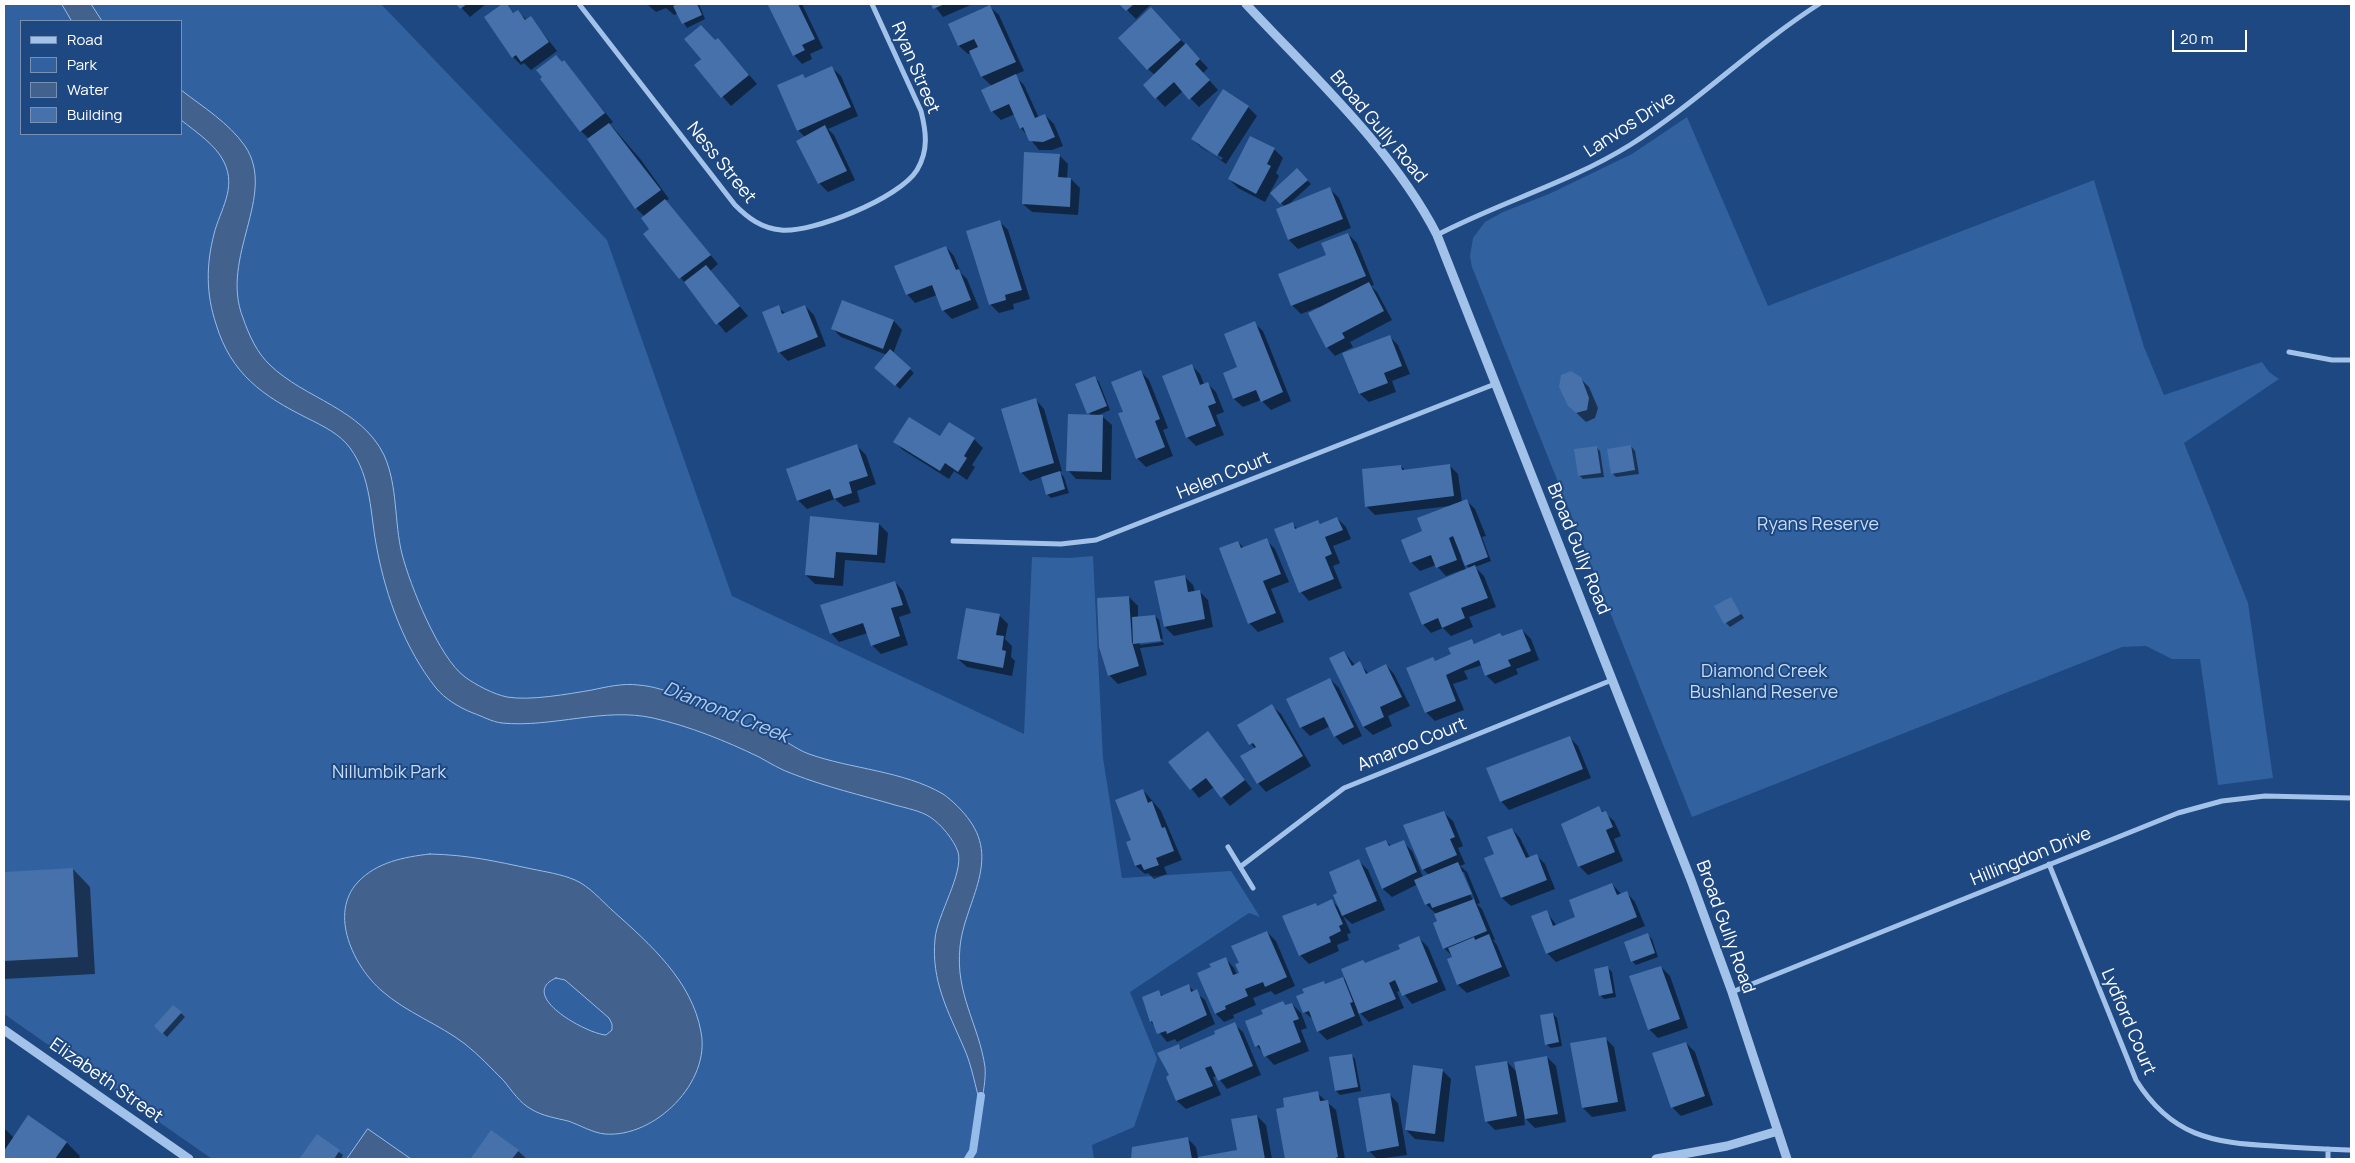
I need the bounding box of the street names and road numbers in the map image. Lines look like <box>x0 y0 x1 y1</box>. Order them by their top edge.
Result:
street label: Ryan Street <box>886 19 944 117</box>
street label: Broad Gully Road <box>1325 67 1431 187</box>
street label: Lanvos Drive <box>1580 88 1680 162</box>
street label: Ness Street <box>682 118 760 208</box>
street label: Helen Court <box>1174 447 1274 505</box>
street label: Broad Gully Road <box>1542 480 1614 618</box>
street label: Amaroo Court <box>1354 713 1470 777</box>
street label: Hillingdon Drive <box>1968 823 2094 891</box>
street label: Broad Gully Road <box>1691 858 1759 996</box>
street label: Lydford Court <box>2096 966 2160 1078</box>
street label: Elizabeth Street <box>45 1034 167 1128</box>

